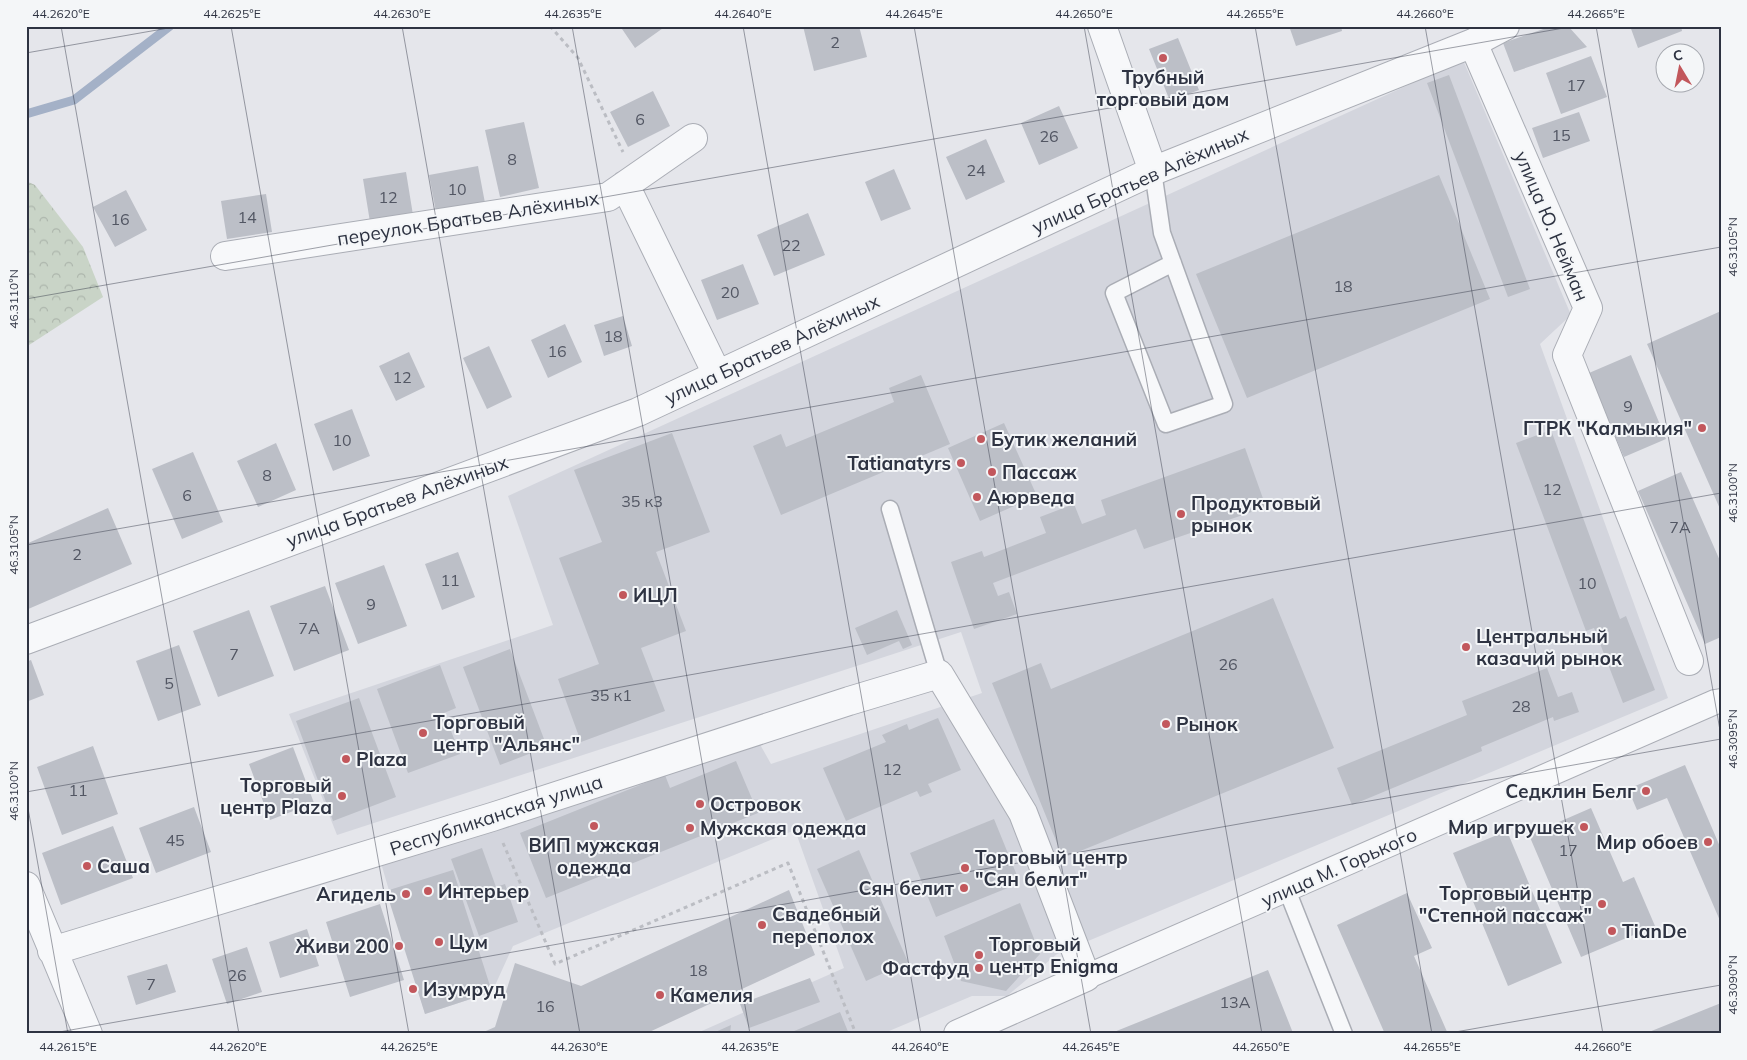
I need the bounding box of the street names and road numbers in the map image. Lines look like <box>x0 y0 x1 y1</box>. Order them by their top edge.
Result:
street label: улица Братьев Алёхиных <box>1028 121 1253 239</box>
street label: улица Ю. Нейман <box>1510 147 1594 305</box>
street label: переулок Братьев Алёхиных <box>335 185 601 251</box>
street label: улица Братьев Алёхиных <box>661 288 884 409</box>
street label: улица Братьев Алёхиных <box>283 449 512 552</box>
street label: Республиканская улица <box>387 769 605 861</box>
street label: улица М. Горького <box>1257 822 1421 912</box>

